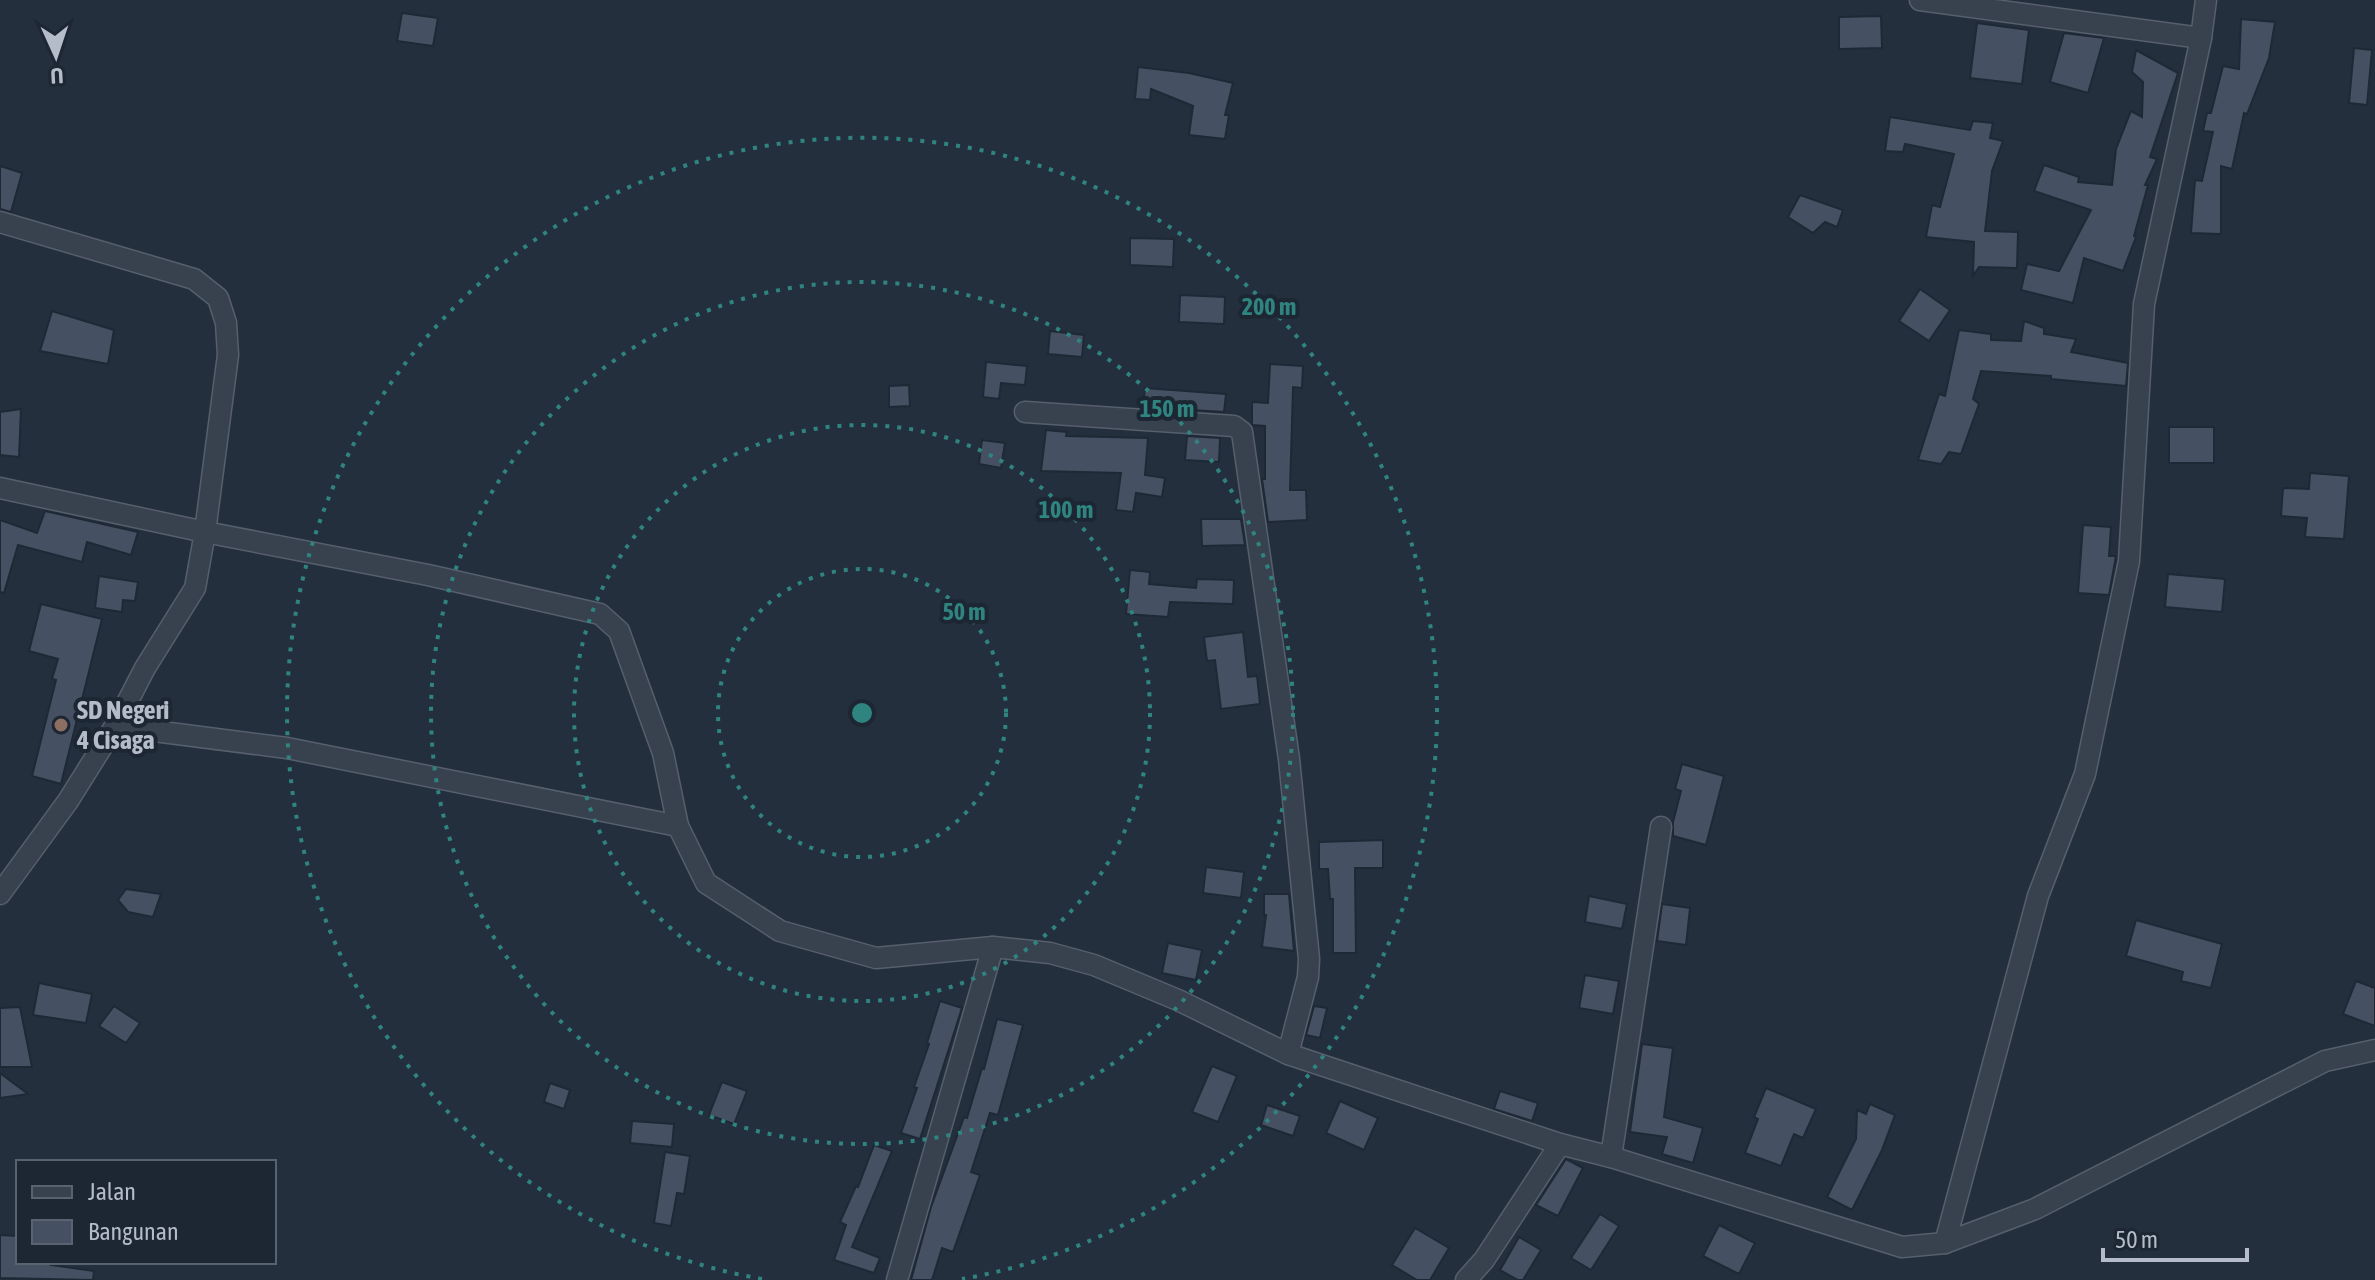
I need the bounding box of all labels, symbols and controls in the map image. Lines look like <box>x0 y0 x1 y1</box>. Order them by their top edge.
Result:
north arrow <box>16 16 96 96</box>
text: U <box>50 63 64 89</box>
text: 200 m <box>1242 293 1296 320</box>
text: 150 m <box>1140 395 1194 422</box>
text: 100 m <box>1039 496 1093 523</box>
text: 50 m <box>942 598 986 625</box>
place label: SD Negeri 4 Cisaga <box>76 695 169 755</box>
centre of rings <box>848 699 876 727</box>
marker: SD Negeri 4 Cisaga <box>52 716 70 734</box>
legend <box>16 1160 276 1264</box>
text: Jalan <box>88 1178 136 1205</box>
scale bar <box>2103 1212 2247 1262</box>
text: Bangunan <box>88 1218 179 1245</box>
text: 50 m <box>2115 1226 2158 1253</box>

